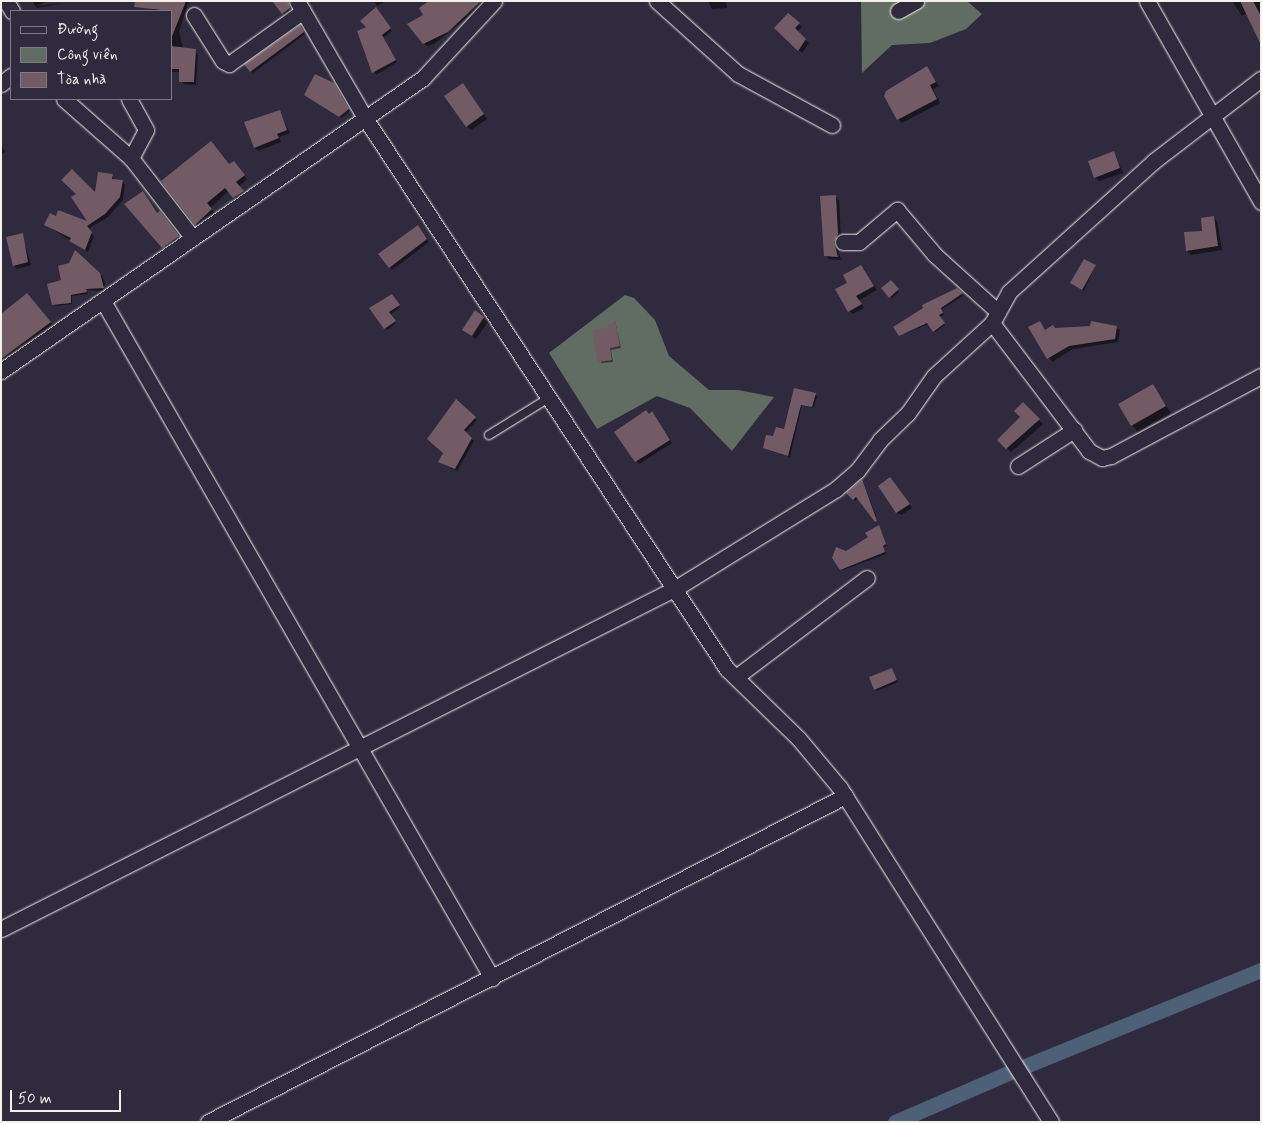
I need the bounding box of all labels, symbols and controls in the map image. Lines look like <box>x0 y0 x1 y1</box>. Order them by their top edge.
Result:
legend <box>10 10 172 100</box>
text: Đường <box>57 20 98 40</box>
text: Công viên <box>57 45 117 65</box>
text: Tòa nhà <box>57 70 106 90</box>
scale bar <box>12 1080 124 1112</box>
text: 50 m <box>18 1089 52 1109</box>

